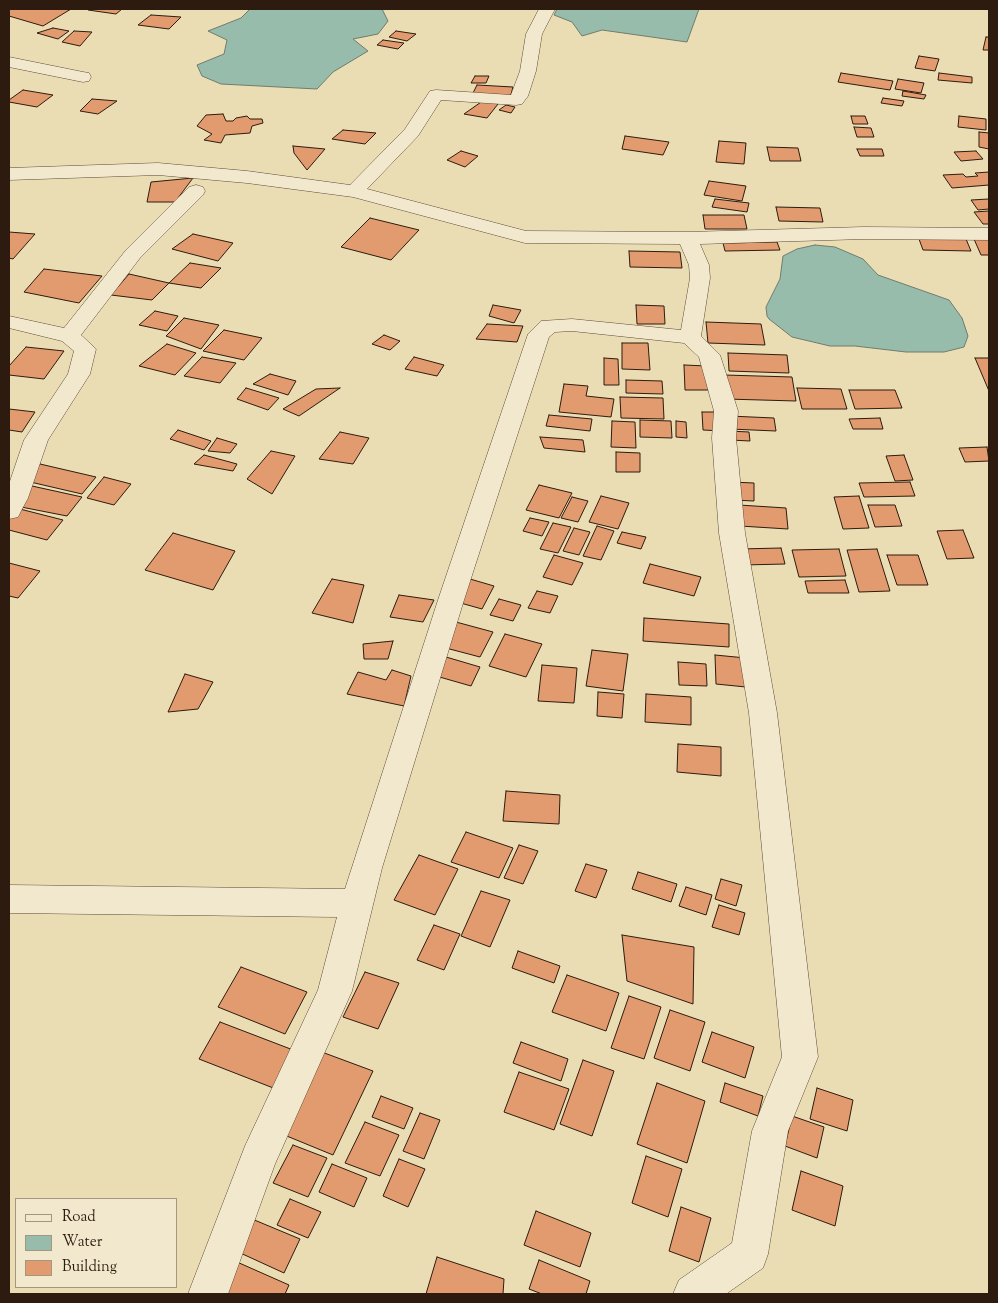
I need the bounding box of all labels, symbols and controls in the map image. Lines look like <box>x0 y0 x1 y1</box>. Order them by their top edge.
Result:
legend <box>15 1198 178 1288</box>
text: Road <box>62 1207 96 1228</box>
text: Water <box>62 1232 102 1253</box>
text: Building <box>62 1257 117 1278</box>

